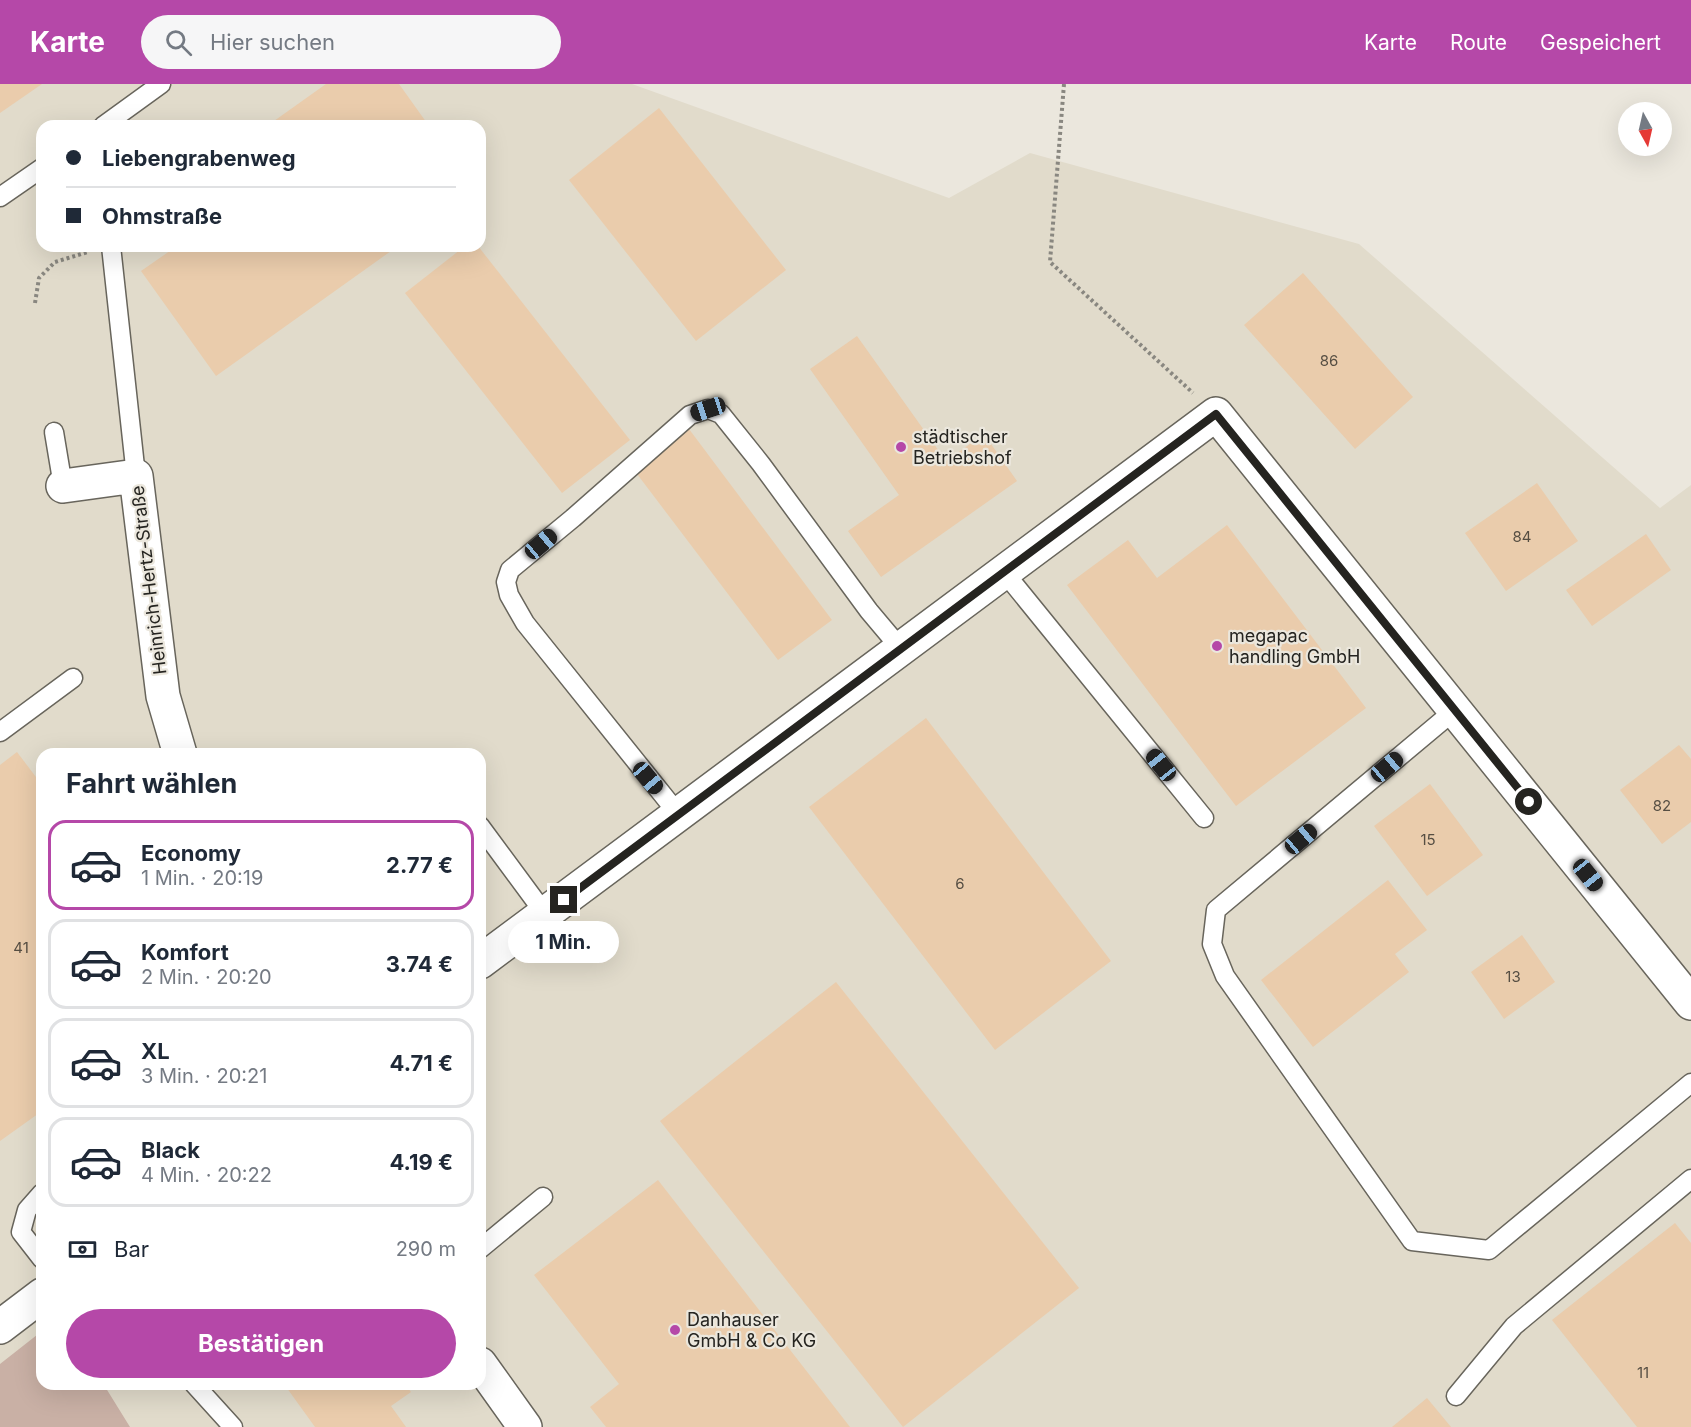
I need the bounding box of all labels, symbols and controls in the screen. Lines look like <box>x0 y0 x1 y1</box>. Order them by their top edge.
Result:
search box <box>141 15 561 69</box>
text: Karte <box>30 25 105 59</box>
icon: search <box>162 26 195 59</box>
text: Hier suchen <box>210 29 335 55</box>
text: Karte <box>1364 30 1417 55</box>
text: Route <box>1450 30 1507 55</box>
text: Gespeichert <box>1540 30 1661 55</box>
north arrow <box>1618 102 1672 156</box>
map controls <box>1618 102 1672 156</box>
text: Liebengrabenweg <box>102 145 296 171</box>
text: Ohmstraße <box>102 203 222 229</box>
house number: 86 <box>1320 351 1338 370</box>
car <box>688 395 728 423</box>
place label: städtischer Betriebshof <box>913 426 1012 468</box>
marker: städtischer Betriebshof <box>894 440 908 454</box>
street label: Heinrich-Hertz-Straße <box>126 484 171 676</box>
car <box>521 526 561 562</box>
house number: 84 <box>1513 527 1531 546</box>
place label: megapac handling GmbH <box>1229 625 1360 667</box>
marker: megapac handling GmbH <box>1210 639 1224 653</box>
car <box>1143 745 1179 785</box>
car <box>1367 749 1407 785</box>
car <box>630 758 666 798</box>
text: Fahrt wählen <box>66 767 237 800</box>
route start <box>1515 788 1542 815</box>
house number: 82 <box>1653 796 1671 815</box>
car <box>1281 821 1321 857</box>
house number: 15 <box>1420 830 1436 849</box>
icon: car <box>69 838 123 892</box>
text: Economy <box>141 840 241 866</box>
text: 2.77 € <box>386 852 453 878</box>
car <box>1570 855 1606 895</box>
text: 1 Min. · 20:19 <box>141 866 263 890</box>
house number: 6 <box>955 874 965 893</box>
route end <box>550 886 577 913</box>
callout: 1 Min. <box>508 921 620 963</box>
text: 1 Min. <box>535 930 592 954</box>
icon: car <box>69 937 123 991</box>
house number: 41 <box>13 938 29 957</box>
text: Komfort <box>141 939 229 965</box>
text: 3.74 € <box>386 951 453 977</box>
text: 2 Min. · 20:20 <box>141 965 272 989</box>
house number: 13 <box>1505 967 1521 986</box>
icon: car <box>69 1036 123 1090</box>
text: XL <box>141 1038 170 1064</box>
text: 4.71 € <box>390 1050 453 1076</box>
text: 3 Min. · 20:21 <box>141 1064 267 1088</box>
icon: car <box>69 1135 123 1189</box>
text: Black <box>141 1137 200 1163</box>
text: 4.19 € <box>389 1149 453 1175</box>
text: 4 Min. · 20:22 <box>141 1163 272 1187</box>
icon: cash <box>66 1233 99 1266</box>
text: Bar <box>114 1236 149 1262</box>
text: 290 m <box>396 1237 456 1261</box>
button: Bestätigen <box>66 1309 456 1378</box>
place label: Danhauser GmbH & Co KG <box>687 1309 816 1351</box>
marker: Danhauser GmbH & Co KG <box>668 1323 682 1337</box>
house number: 11 <box>1637 1363 1649 1382</box>

